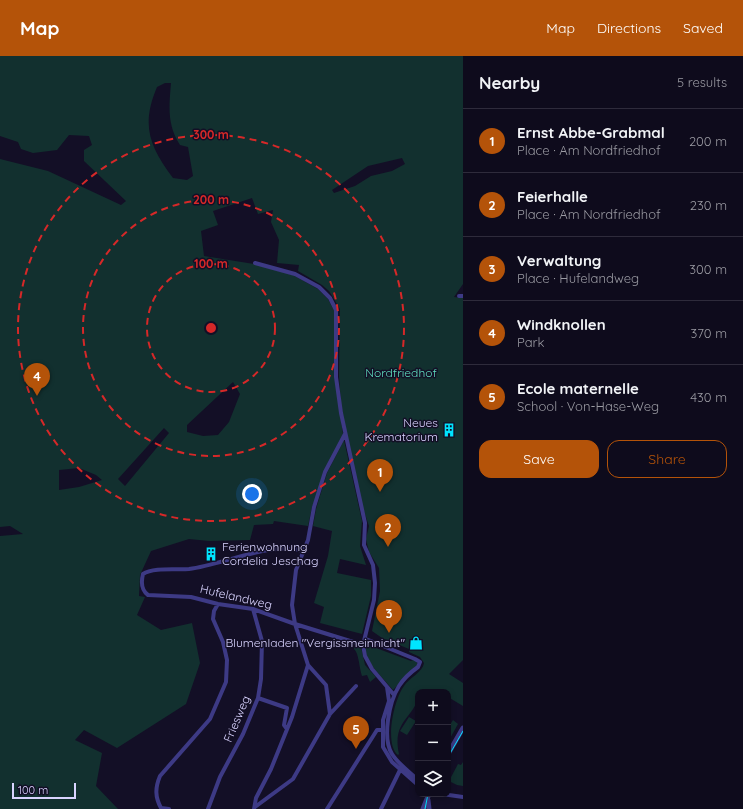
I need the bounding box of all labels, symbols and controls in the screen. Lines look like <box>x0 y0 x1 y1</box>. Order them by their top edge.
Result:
text: Map <box>20 16 59 40</box>
text: Map <box>546 19 575 37</box>
text: Directions <box>597 19 661 37</box>
text: Saved <box>683 19 723 37</box>
text: Nearby <box>479 72 540 93</box>
text: 5 results <box>677 74 727 90</box>
text: Ernst Abbe-Grabmal <box>517 123 665 142</box>
text: 300 m <box>193 127 229 142</box>
text: 1 <box>489 133 495 149</box>
text: 200 m <box>689 133 727 149</box>
text: Place · Am Nordfriedhof <box>517 142 661 158</box>
text: Feierhalle <box>517 187 588 206</box>
text: 200 m <box>193 192 229 207</box>
text: 2 <box>488 197 496 213</box>
text: 230 m <box>690 197 727 213</box>
text: Place · Am Nordfriedhof <box>517 206 661 222</box>
text: Verwaltung <box>517 251 601 270</box>
text: 100 m <box>194 256 228 271</box>
text: 3 <box>489 261 495 277</box>
text: 300 m <box>689 261 727 277</box>
text: Place · Hufelandweg <box>517 270 639 286</box>
text: Windknollen <box>517 315 606 334</box>
centre of rings <box>204 321 218 335</box>
text: 4 <box>488 325 496 341</box>
text: 370 m <box>690 325 727 341</box>
text: Park <box>517 334 545 350</box>
pin: 4 <box>24 363 50 396</box>
park label: Nordfriedhof <box>365 365 437 380</box>
text: Ecole maternelle <box>517 379 639 398</box>
text: 5 <box>488 389 496 405</box>
text: 430 m <box>690 389 727 405</box>
text: School · Von-Hase-Weg <box>517 398 659 414</box>
place label: Neues Krematorium <box>364 415 438 444</box>
building icon: Neues Krematorium <box>441 422 457 438</box>
button: Save <box>479 440 599 478</box>
button: Share <box>607 440 727 478</box>
pin: 1 <box>367 459 393 492</box>
your location <box>242 484 262 504</box>
pin: 2 <box>375 514 401 547</box>
place label: Ferienwohnung Cordelia Jeschag <box>222 539 318 568</box>
building icon: Ferienwohnung Cordelia Jeschag <box>203 546 219 562</box>
street label: Hufelandweg <box>199 581 274 612</box>
pin: 3 <box>376 600 402 633</box>
place label: Blumenladen "Vergissmeinnicht" <box>225 635 405 650</box>
shop icon: Blumenladen "Vergissmeinnicht" <box>408 635 424 651</box>
map controls <box>415 689 451 797</box>
button: + <box>415 689 451 725</box>
street label: Friesweg <box>220 693 253 745</box>
pin: 5 <box>343 716 369 749</box>
button: − <box>415 725 451 761</box>
button: layers <box>415 761 451 797</box>
scale bar <box>12 781 76 800</box>
text: 100 m <box>18 783 48 797</box>

